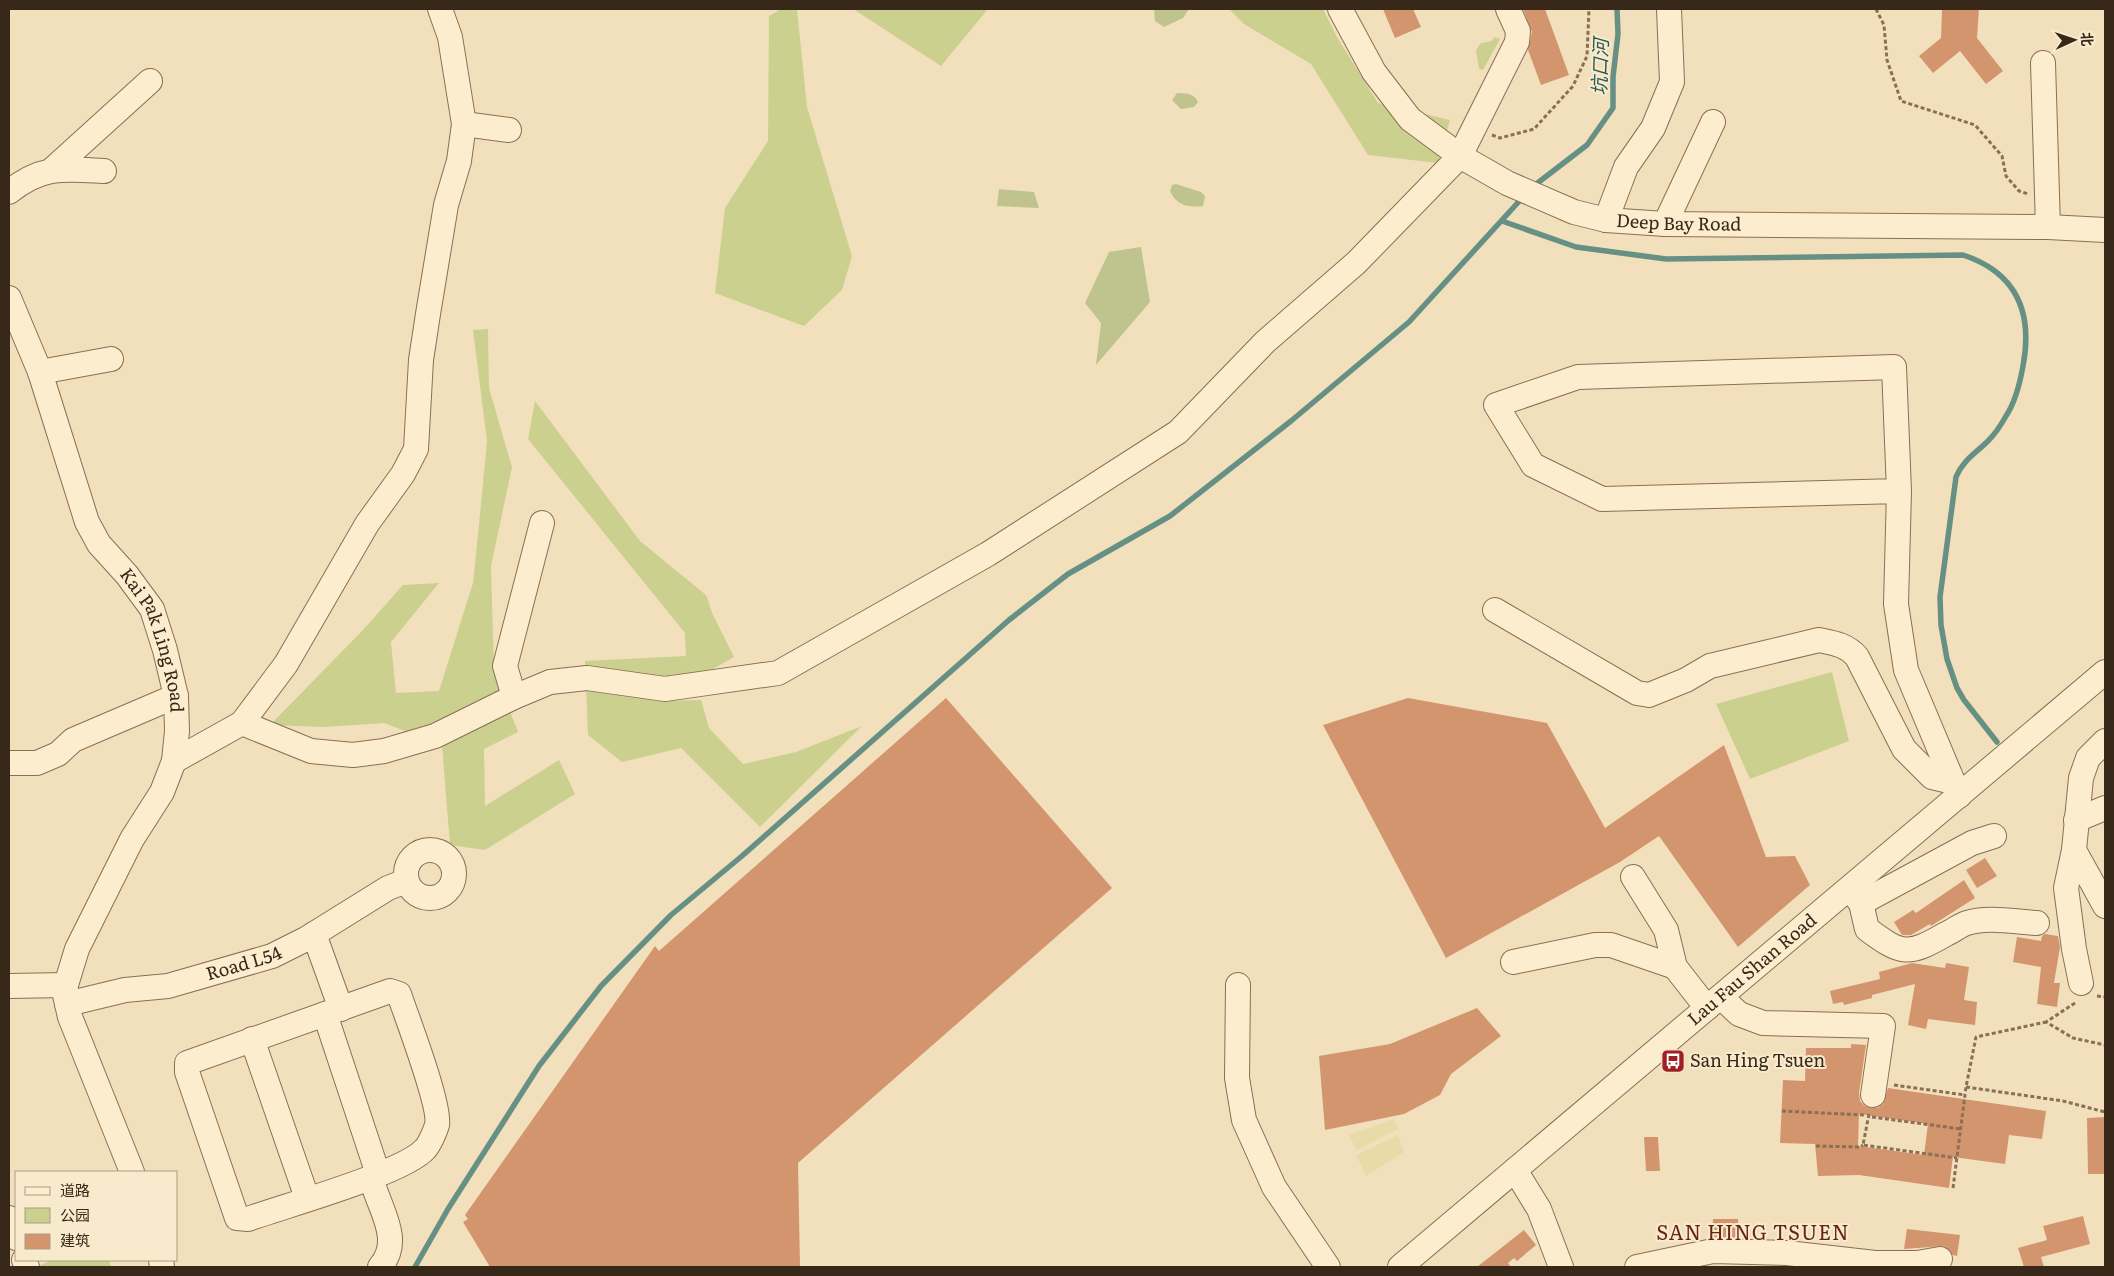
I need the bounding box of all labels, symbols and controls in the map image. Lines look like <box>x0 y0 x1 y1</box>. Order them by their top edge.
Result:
north arrow <box>2049 15 2099 65</box>
text: 北 <box>2078 32 2098 47</box>
water label: 坑口河 <box>1584 34 1614 96</box>
street label: Deep Bay Road <box>1615 206 1741 237</box>
street label: Kai Pak Ling Road <box>114 562 191 713</box>
street label: Lau Fau Shan Road <box>1681 906 1822 1031</box>
street label: Road L54 <box>202 938 286 986</box>
place label: San Hing Tsuen <box>1690 1046 1825 1073</box>
bus stop icon: San Hing Tsuen <box>1660 1048 1686 1074</box>
legend <box>15 1171 178 1261</box>
text: 道路 <box>60 1178 90 1201</box>
text: 公园 <box>60 1203 90 1226</box>
district label: SAN HING TSUEN <box>1656 1216 1850 1246</box>
text: 建筑 <box>60 1228 90 1251</box>

